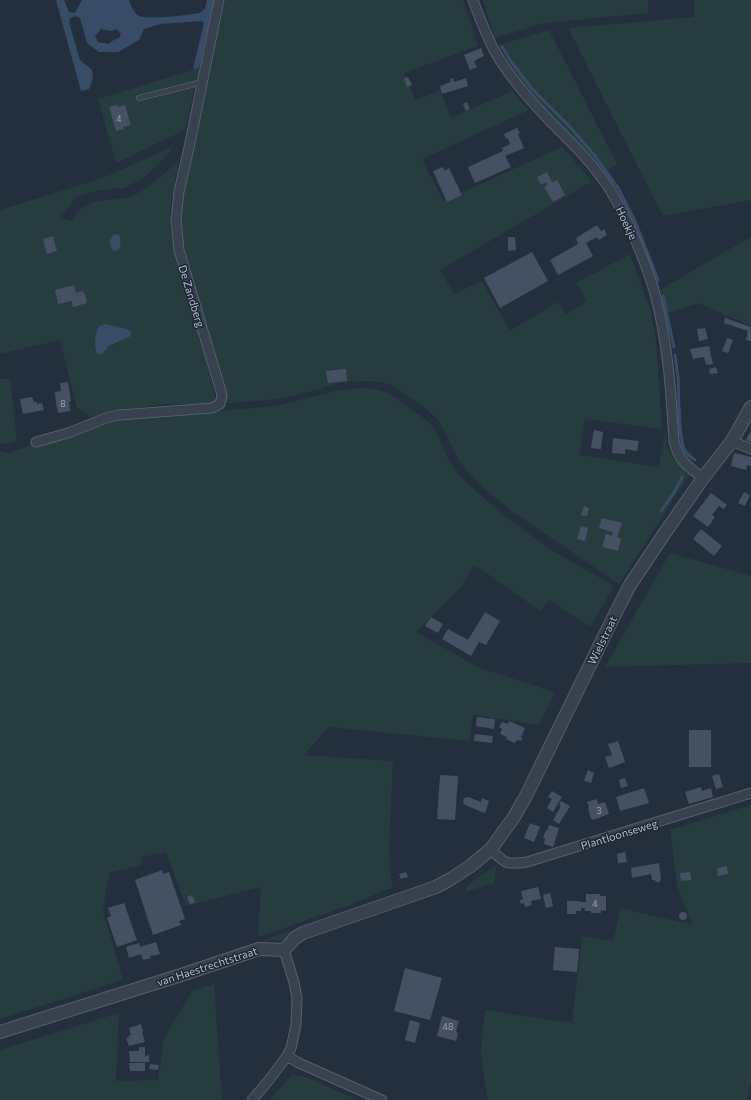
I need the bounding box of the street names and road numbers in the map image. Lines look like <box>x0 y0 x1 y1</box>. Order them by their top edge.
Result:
street label: Hoekje <box>614 204 640 242</box>
street label: De Zandberg <box>176 263 208 329</box>
street label: Wielstraat <box>585 613 620 666</box>
street label: Plantloonseweg <box>579 816 659 852</box>
street label: van Haestrechtstraat <box>155 943 259 988</box>

